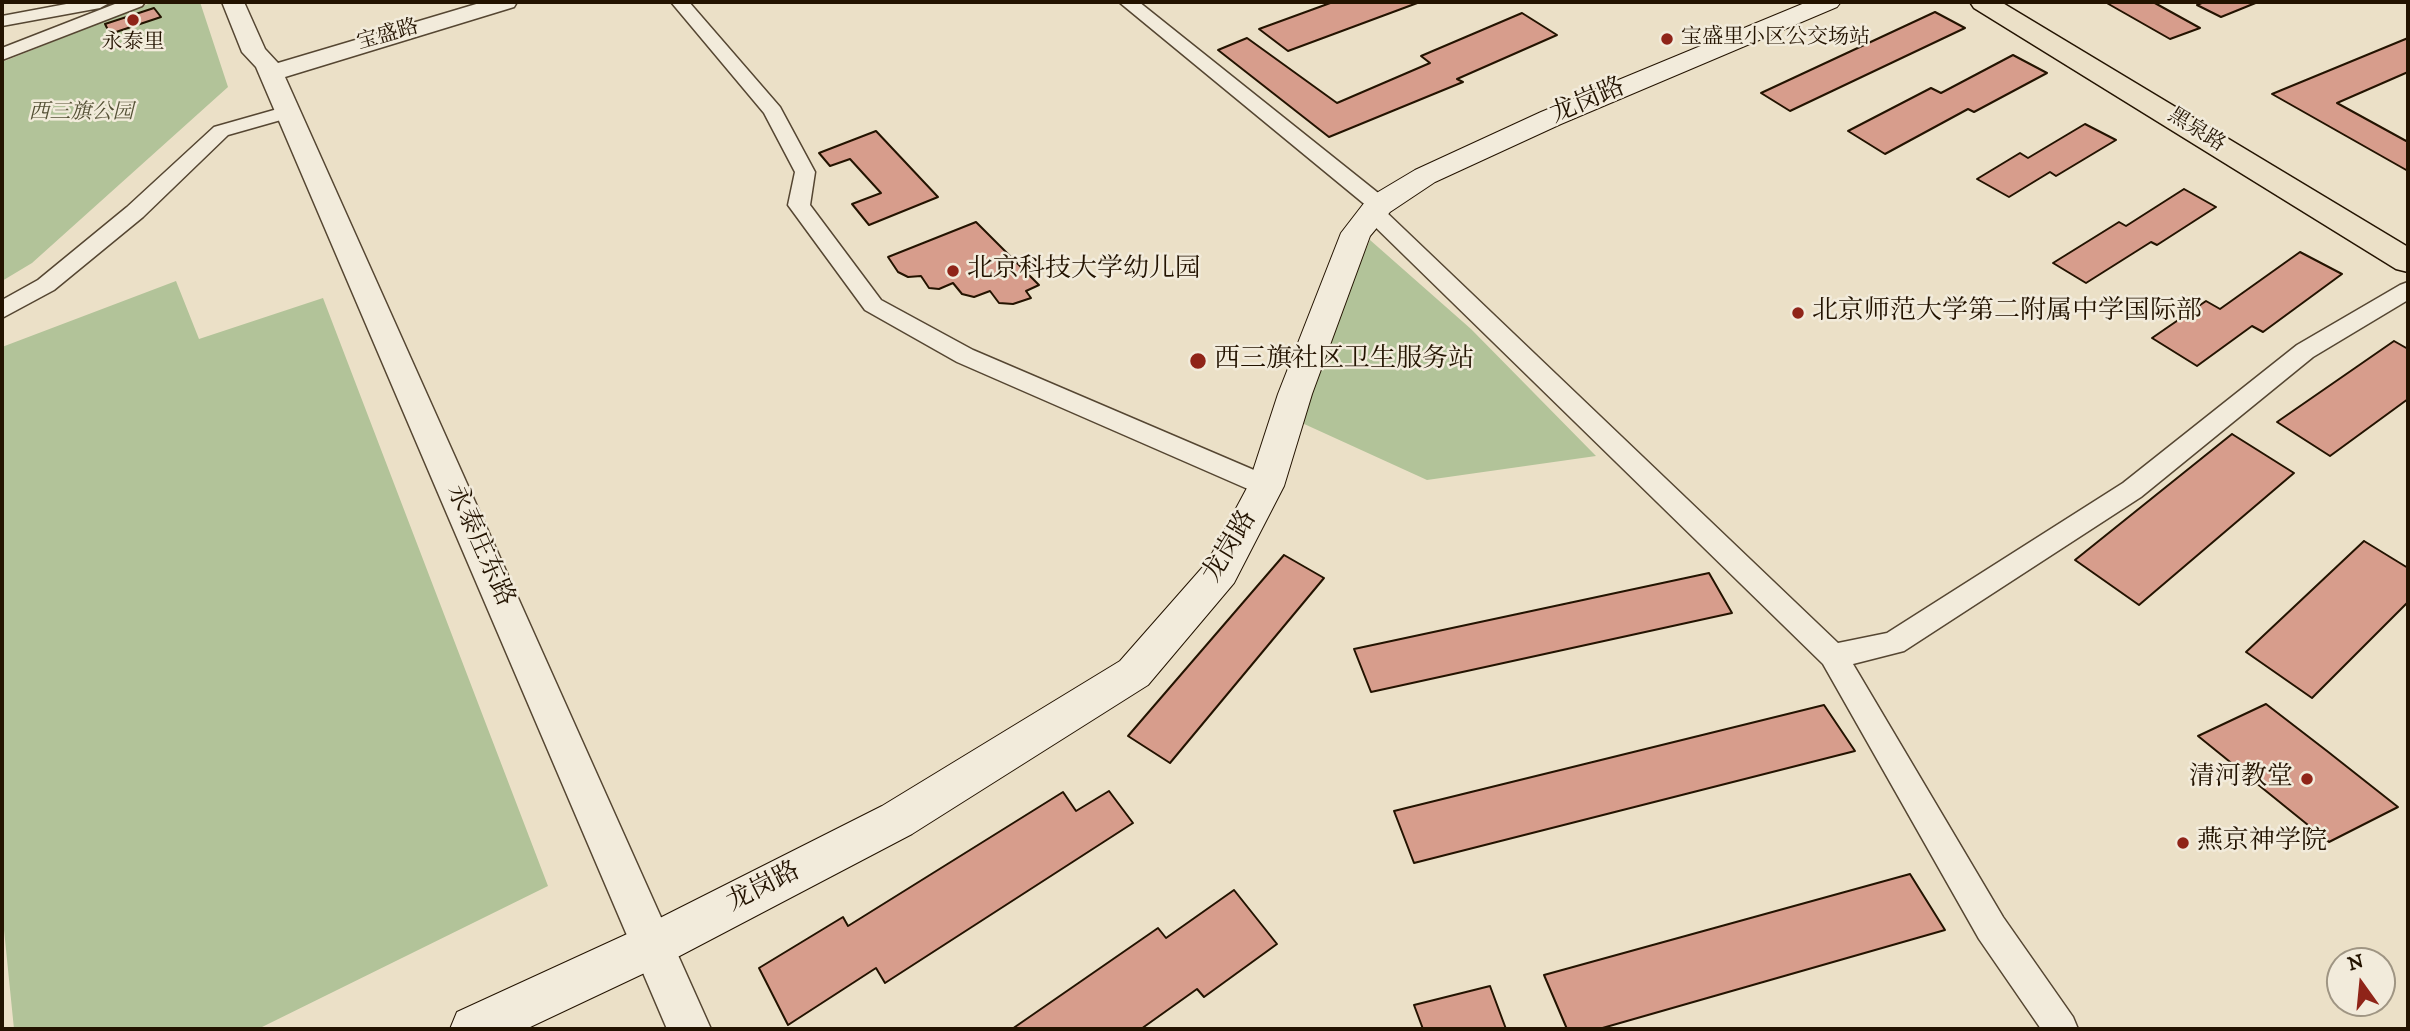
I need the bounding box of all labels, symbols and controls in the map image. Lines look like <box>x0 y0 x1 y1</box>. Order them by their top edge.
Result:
marker: 永泰里 <box>125 12 141 28</box>
street label: 宝盛路 <box>354 15 422 57</box>
place label: 宝盛里小区公交场站 <box>1681 26 1870 52</box>
place label: 永泰里 <box>102 31 164 57</box>
marker: 宝盛里小区公交场站 <box>1659 31 1675 47</box>
street label: 龙岗路 <box>1546 72 1630 132</box>
park label: 西三旗公园 <box>29 101 133 127</box>
street label: 黑泉路 <box>2163 104 2229 158</box>
place label: 北京科技大学幼儿园 <box>967 255 1201 287</box>
marker: 北京科技大学幼儿园 <box>945 263 961 279</box>
place label: 北京师范大学第二附属中学国际部 <box>1812 297 2202 329</box>
marker: 北京师范大学第二附属中学国际部 <box>1790 305 1806 321</box>
place label: 西三旗社区卫生服务站 <box>1214 345 1474 377</box>
marker: 西三旗社区卫生服务站 <box>1188 351 1208 371</box>
street label: 永泰庄东路 <box>438 480 520 612</box>
street label: 龙岗路 <box>1198 506 1264 588</box>
place label: 清河教堂 <box>2189 763 2293 795</box>
marker: 清河教堂 <box>2299 771 2315 787</box>
place label: 燕京神学院 <box>2197 827 2327 859</box>
marker: 燕京神学院 <box>2175 835 2191 851</box>
street label: 龙岗路 <box>722 856 806 920</box>
north arrow <box>2326 947 2396 1017</box>
text: N <box>2345 950 2366 976</box>

